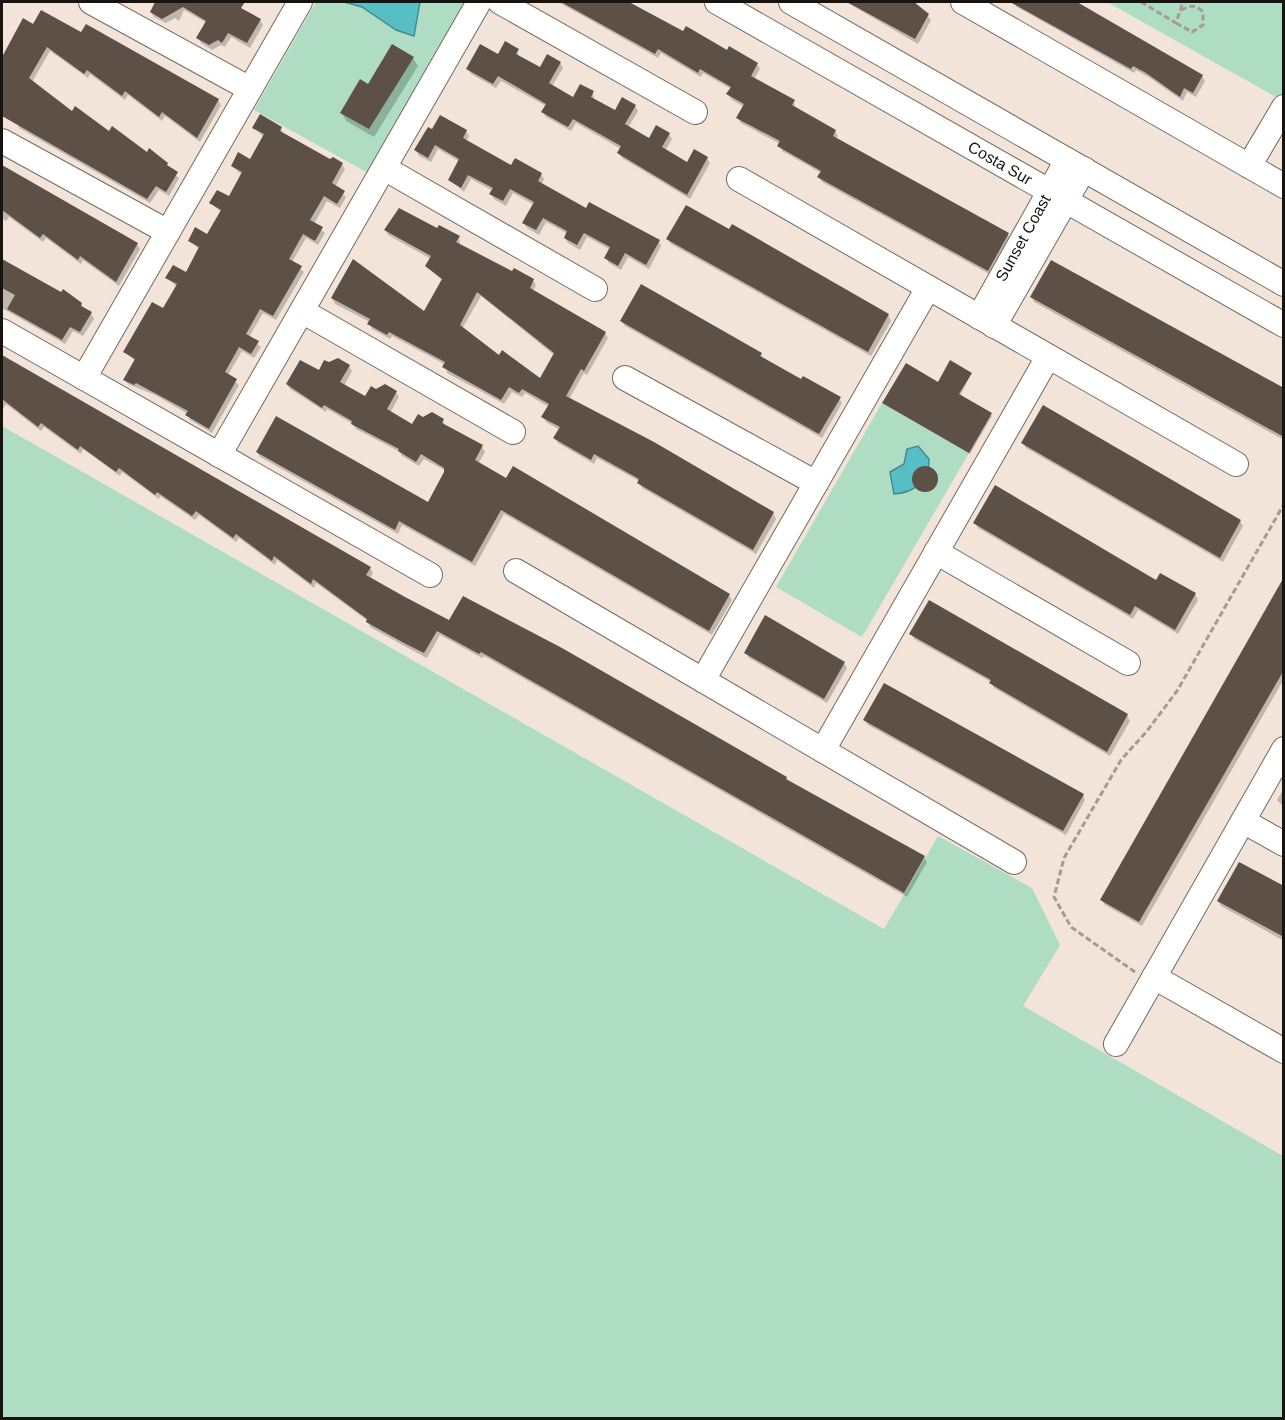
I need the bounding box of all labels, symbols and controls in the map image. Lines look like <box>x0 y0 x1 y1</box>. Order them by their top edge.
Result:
street label: Costa Sur <box>965 138 1036 188</box>
street label: Sunset Coast <box>992 191 1054 284</box>

